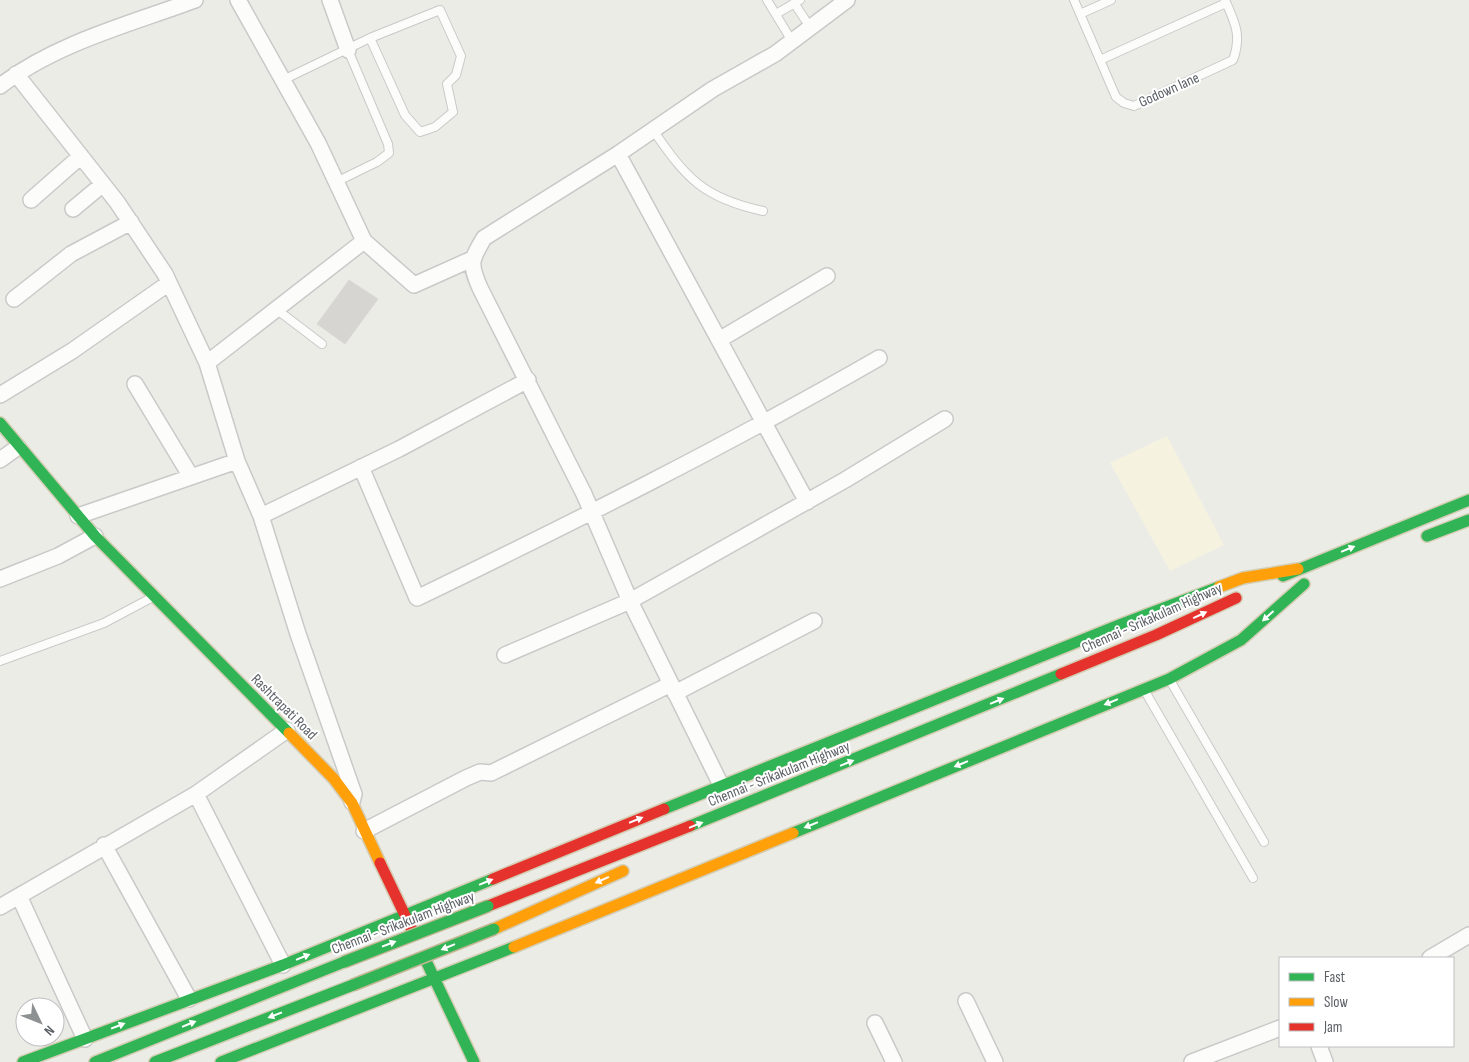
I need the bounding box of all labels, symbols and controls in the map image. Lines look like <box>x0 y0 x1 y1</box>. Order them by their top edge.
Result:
street label: Godown lane <box>1136 68 1202 112</box>
one-way arrow <box>1341 544 1355 552</box>
street label: Chennai - Srikakulam Highway <box>1079 578 1225 657</box>
one-way arrow <box>1193 610 1207 618</box>
one-way arrow <box>1262 610 1274 621</box>
street label: Rashtrapati Road <box>247 670 321 744</box>
one-way arrow <box>990 697 1005 705</box>
one-way arrow <box>1104 699 1119 707</box>
street label: Chennai - Srikakulam Highway <box>705 737 853 811</box>
one-way arrow <box>839 759 854 766</box>
one-way arrow <box>954 760 968 768</box>
one-way arrow <box>629 816 644 824</box>
one-way arrow <box>689 820 703 828</box>
one-way arrow <box>804 822 818 830</box>
one-way arrow <box>479 877 493 885</box>
one-way arrow <box>595 877 609 885</box>
street label: Chennai - Srikakulam Highway <box>329 887 477 959</box>
one-way arrow <box>382 940 397 948</box>
one-way arrow <box>440 943 455 951</box>
one-way arrow <box>296 952 310 960</box>
legend <box>1279 957 1454 1047</box>
text: Fast <box>1324 968 1346 987</box>
text: Slow <box>1324 993 1348 1012</box>
north arrow <box>15 997 65 1047</box>
one-way arrow <box>267 1011 282 1019</box>
text: Jam <box>1323 1018 1342 1037</box>
one-way arrow <box>182 1020 197 1028</box>
text: N <box>40 1022 58 1039</box>
one-way arrow <box>111 1022 126 1030</box>

